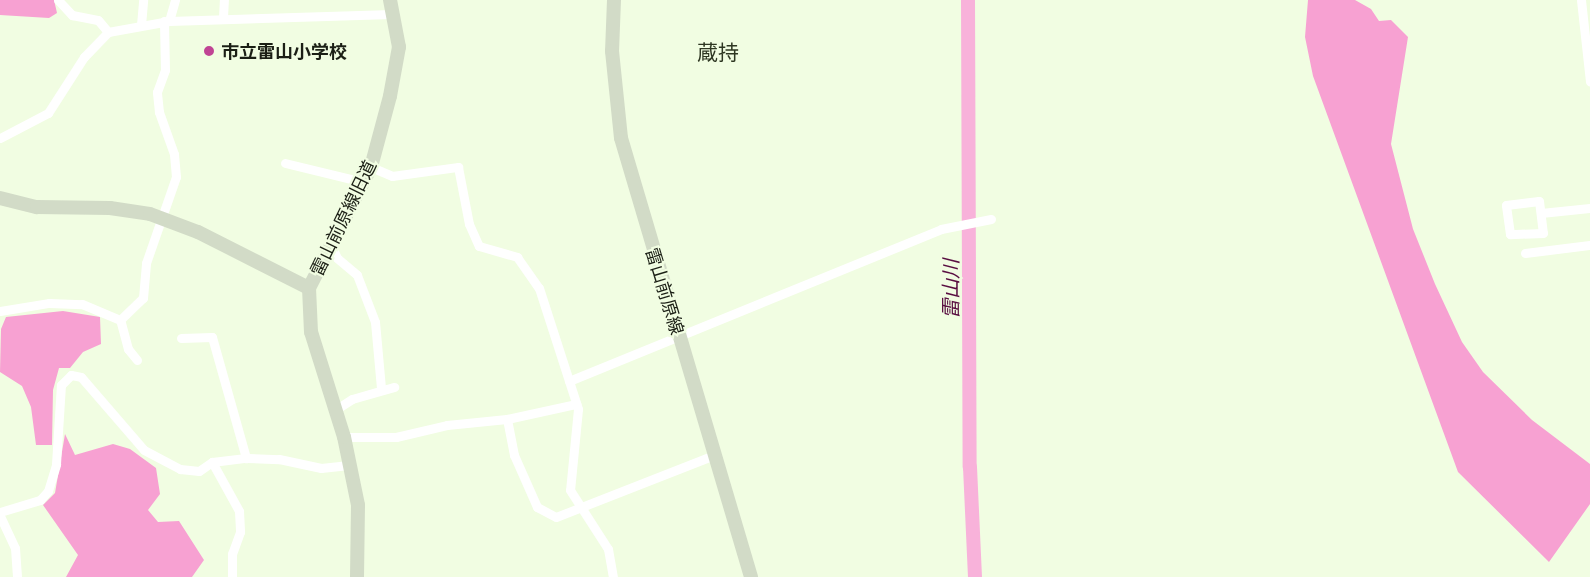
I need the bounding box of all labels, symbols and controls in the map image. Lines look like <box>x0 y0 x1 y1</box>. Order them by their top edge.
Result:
district label: 蔵持 <box>697 39 739 65</box>
place label: 市立雷山小学校 <box>221 40 347 62</box>
marker: 市立雷山小学校 <box>202 44 216 58</box>
street label: 雷山前原線旧道 <box>306 157 380 279</box>
street label: 雷山前原線 <box>642 245 688 337</box>
water label: 雷山川 <box>938 259 962 319</box>

